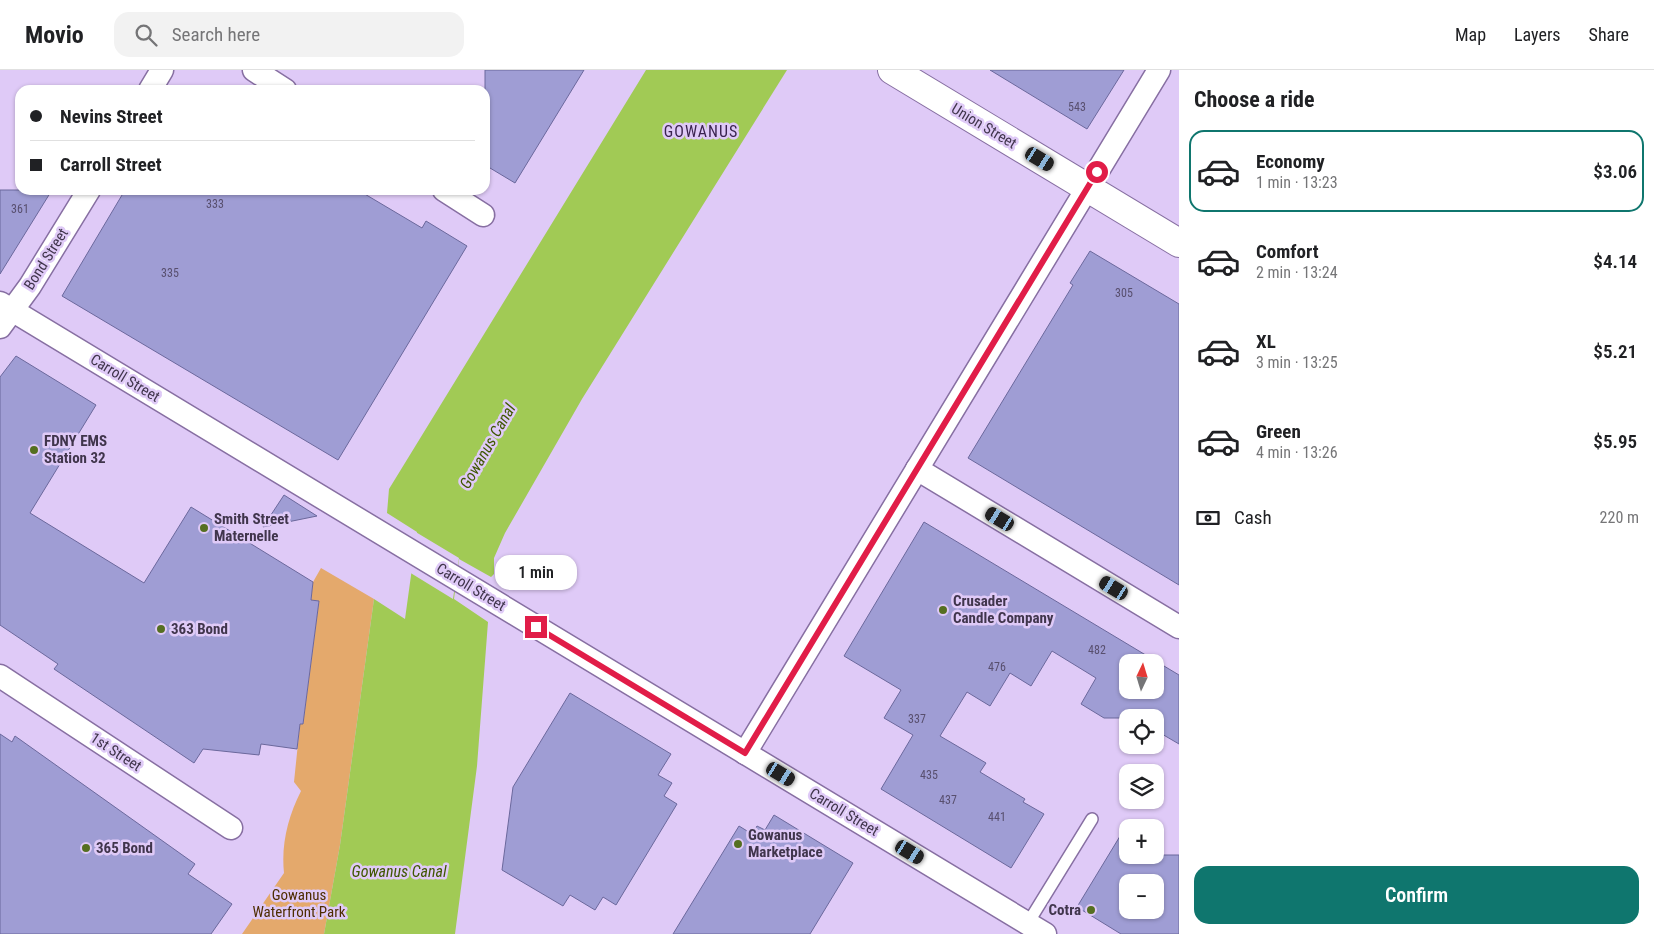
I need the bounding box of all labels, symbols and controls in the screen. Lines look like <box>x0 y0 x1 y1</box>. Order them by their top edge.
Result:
search box <box>114 12 464 57</box>
text: Movio <box>25 21 84 49</box>
icon: search <box>132 21 160 49</box>
text: Search here <box>172 23 260 46</box>
text: Map <box>1455 24 1486 45</box>
text: Layers <box>1514 24 1561 45</box>
text: Share <box>1589 24 1629 45</box>
text: Choose a ride <box>1194 87 1315 112</box>
street label: Union Street <box>948 100 1020 152</box>
house number: 543 <box>1068 100 1086 114</box>
text: Nevins Street <box>60 105 162 128</box>
district label: GOWANUS <box>664 122 738 141</box>
car <box>1023 145 1056 173</box>
icon: car <box>1196 149 1241 194</box>
text: Economy <box>1256 150 1325 173</box>
text: Carroll Street <box>60 153 162 176</box>
text: $3.06 <box>1593 160 1637 183</box>
route start <box>1086 161 1108 183</box>
text: 1 min · 13:23 <box>1256 173 1338 192</box>
house number: 333 <box>206 197 224 211</box>
house number: 361 <box>11 202 29 216</box>
street label: Bond Street <box>20 225 72 293</box>
icon: car <box>1196 239 1241 284</box>
text: Comfort <box>1256 240 1319 263</box>
text: $4.14 <box>1593 250 1637 273</box>
text: 2 min · 13:24 <box>1256 263 1338 282</box>
house number: 335 <box>161 266 179 280</box>
house number: 305 <box>1115 286 1133 300</box>
icon: car <box>1196 329 1241 374</box>
text: XL <box>1256 330 1276 353</box>
text: $5.21 <box>1593 340 1637 363</box>
street label: Carroll Street <box>87 350 163 406</box>
text: 3 min · 13:25 <box>1256 353 1338 372</box>
water label: Gowanus Canal <box>455 400 520 492</box>
icon: car <box>1196 419 1241 464</box>
text: Green <box>1256 420 1301 443</box>
text: $5.95 <box>1593 430 1637 453</box>
place label: FDNY EMS Station 32 <box>44 432 107 467</box>
text: 4 min · 13:26 <box>1256 443 1338 462</box>
marker: FDNY EMS Station 32 <box>28 444 40 456</box>
icon: cash <box>1194 504 1222 532</box>
car <box>983 505 1016 533</box>
text: Cash <box>1234 506 1272 529</box>
text: 220 m <box>1600 508 1639 527</box>
place label: Smith Street Maternelle <box>214 510 289 545</box>
marker: Smith Street Maternelle <box>198 522 210 534</box>
callout: 1 min <box>495 554 577 590</box>
street label: Carroll Street <box>433 559 509 615</box>
text: 1 min <box>518 563 554 582</box>
car <box>1097 574 1130 602</box>
place label: Crusader Candle Company <box>953 592 1054 627</box>
marker: Crusader Candle Company <box>937 604 949 616</box>
route end <box>525 616 547 638</box>
place label: 363 Bond <box>171 620 228 638</box>
marker: 363 Bond <box>155 623 167 635</box>
house number: 482 <box>1088 643 1106 657</box>
north arrow <box>1119 654 1164 699</box>
map controls <box>1119 654 1164 919</box>
house number: 476 <box>988 660 1006 674</box>
button: locate <box>1119 709 1164 754</box>
house number: 337 <box>908 712 926 726</box>
street label: 1st Street <box>87 729 145 775</box>
car <box>764 760 797 788</box>
button: layers <box>1119 764 1164 809</box>
house number: 435 <box>920 768 938 782</box>
street label: Carroll Street <box>806 784 882 840</box>
house number: 437 <box>939 793 957 807</box>
house number: 441 <box>988 810 1006 824</box>
button: + <box>1119 819 1164 864</box>
place label: Gowanus Marketplace <box>748 826 823 861</box>
marker: Gowanus Marketplace <box>732 838 744 850</box>
car <box>893 838 926 866</box>
place label: 365 Bond <box>96 839 153 857</box>
marker: 365 Bond <box>80 842 92 854</box>
water label: Gowanus Canal <box>352 862 447 881</box>
button: Confirm <box>1194 866 1639 924</box>
button: − <box>1119 874 1164 919</box>
park label: Gowanus Waterfront Park <box>252 886 346 921</box>
place label: Cotra <box>1049 901 1081 919</box>
marker: Cotra <box>1085 904 1097 916</box>

